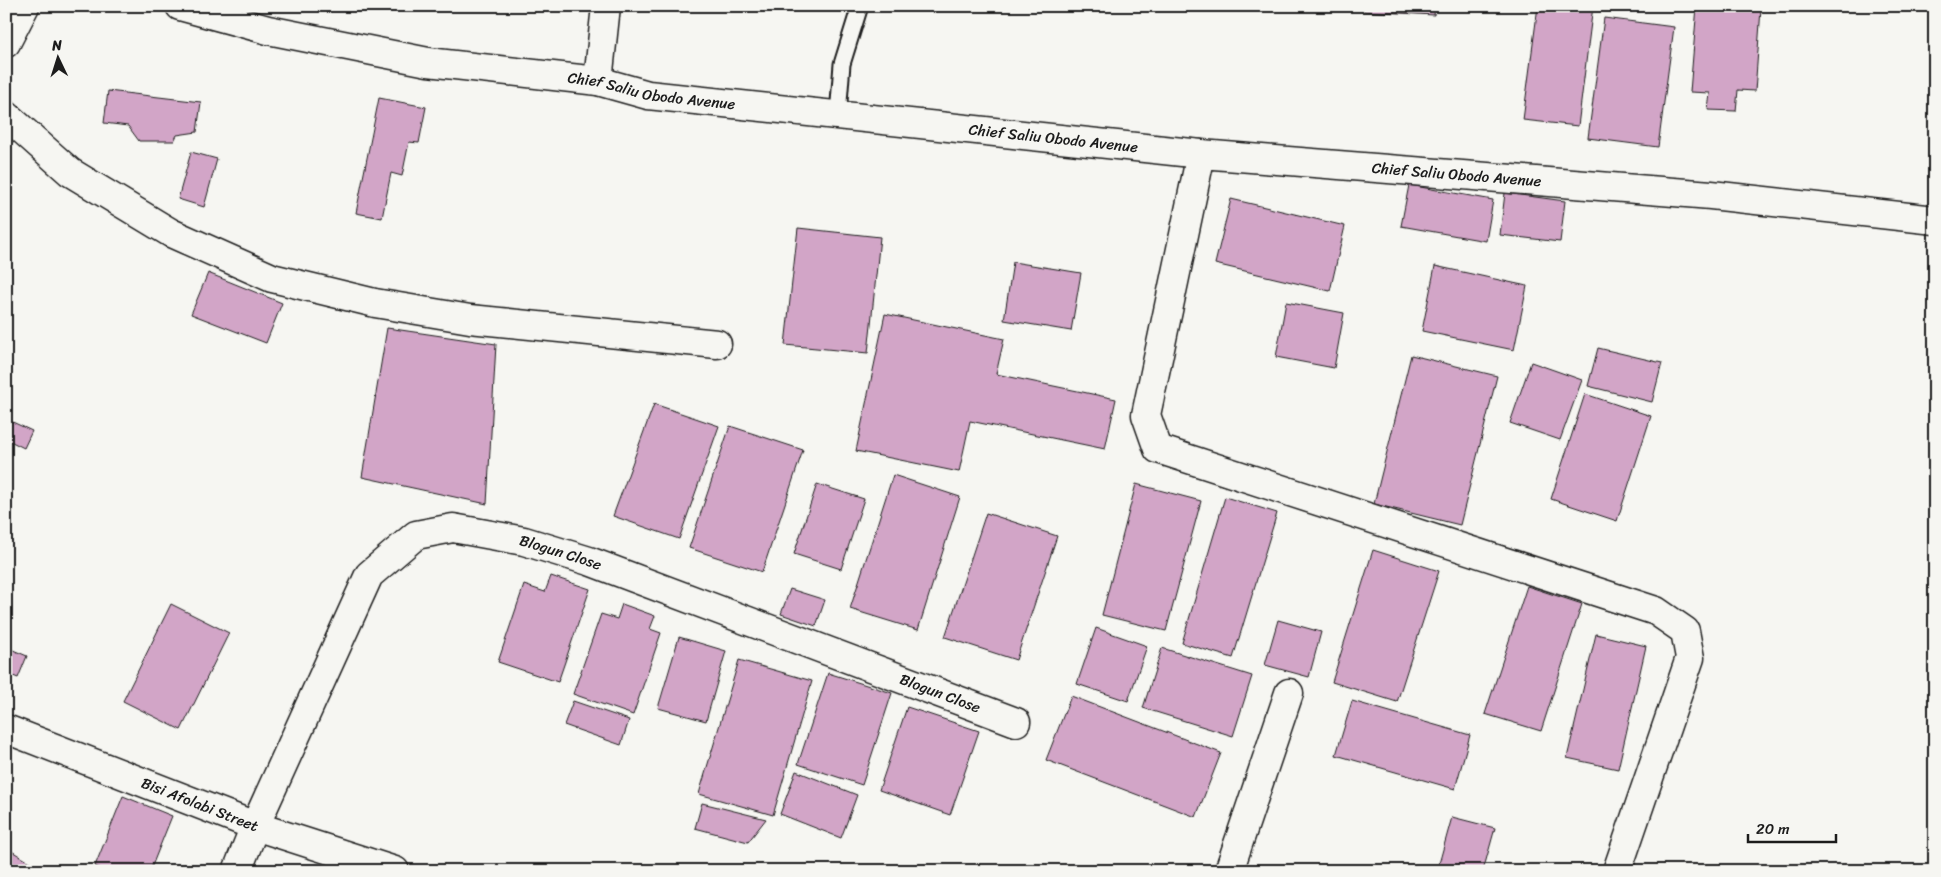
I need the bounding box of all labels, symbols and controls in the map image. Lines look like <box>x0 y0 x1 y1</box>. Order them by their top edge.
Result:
north arrow <box>32 32 82 82</box>
text: N <box>50 33 63 58</box>
street label: Chief Saliu Obodo Avenue <box>566 65 737 117</box>
street label: Chief Saliu Obodo Avenue <box>967 116 1140 160</box>
street label: Chief Saliu Obodo Avenue <box>1371 155 1543 194</box>
street label: Blogun Close <box>516 527 606 578</box>
street label: Blogun Close <box>896 666 985 721</box>
street label: Bisi Afolabi Street <box>137 770 263 839</box>
scale bar <box>1748 812 1836 844</box>
text: 20 m <box>1756 816 1790 842</box>

